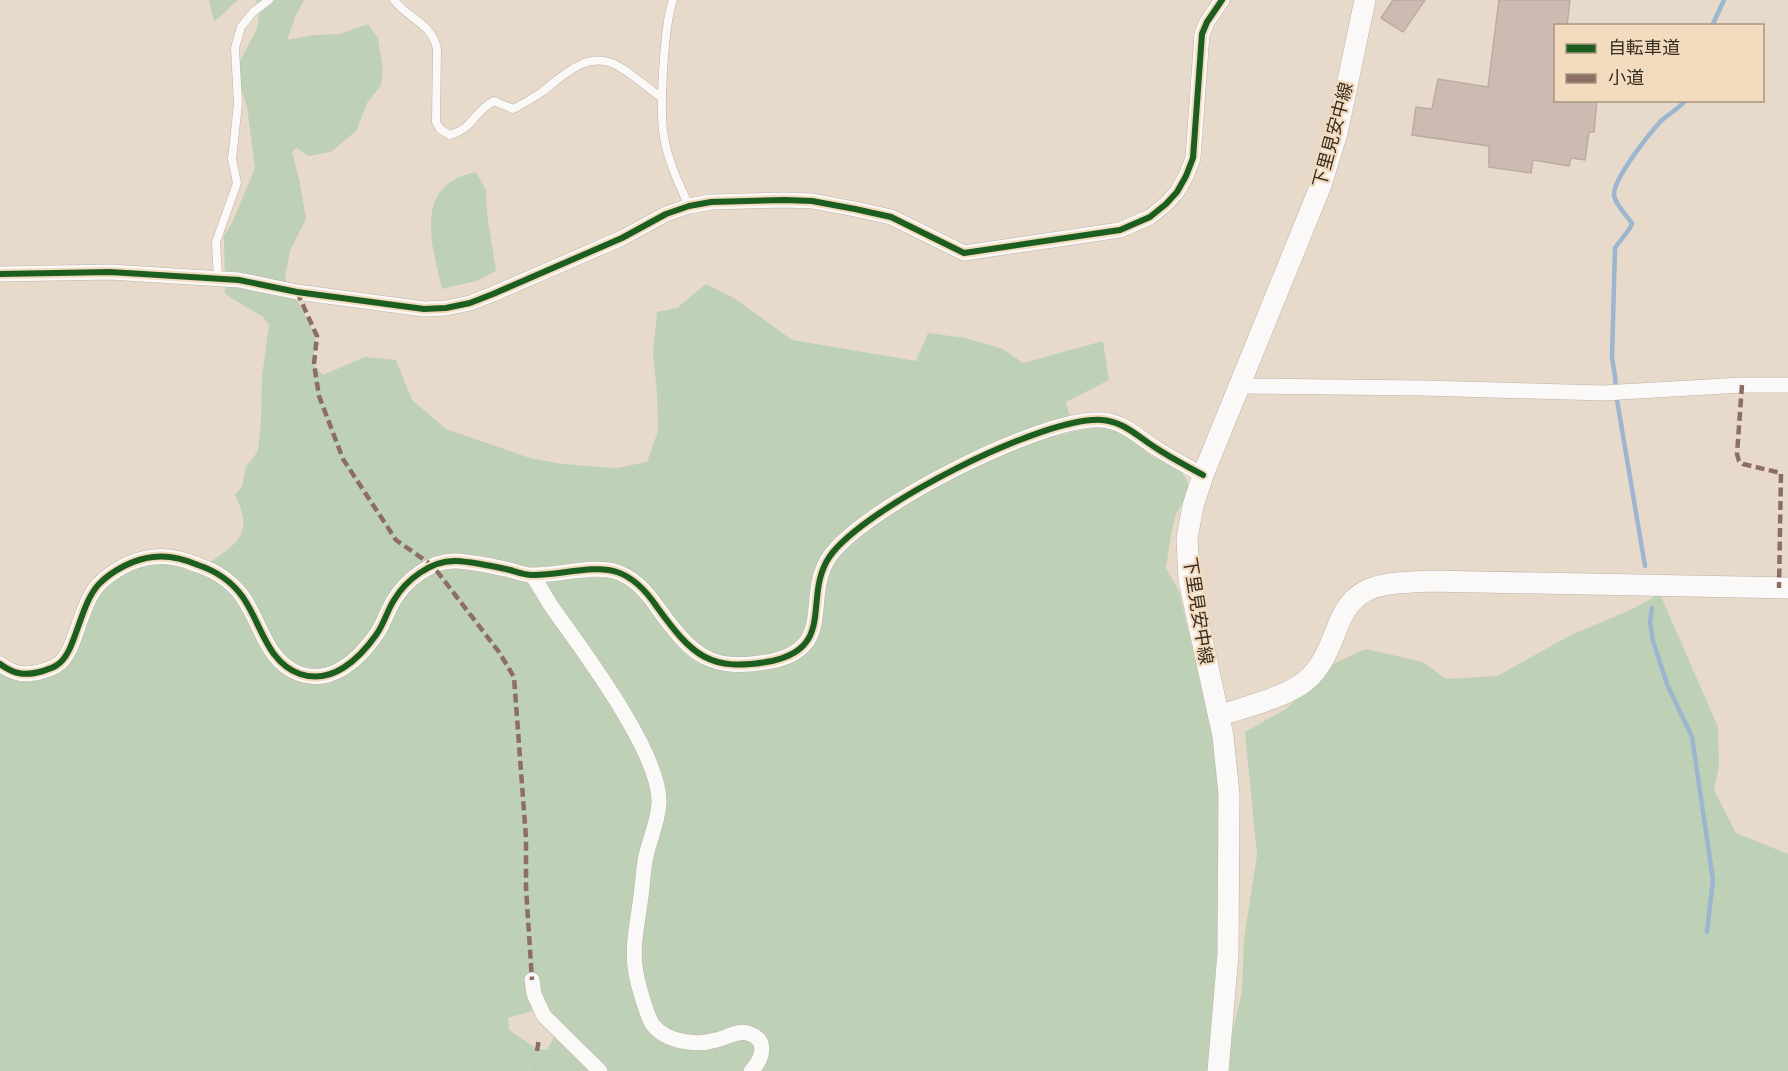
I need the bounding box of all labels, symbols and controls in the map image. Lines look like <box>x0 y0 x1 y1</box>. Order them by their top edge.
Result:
legend <box>1554 24 1764 102</box>
text: 自転車道 <box>1608 37 1680 58</box>
text: 小道 <box>1608 67 1644 88</box>
street label: 下里見安中線 <box>1308 80 1357 190</box>
street label: 下里見安中線 <box>1180 556 1217 666</box>

